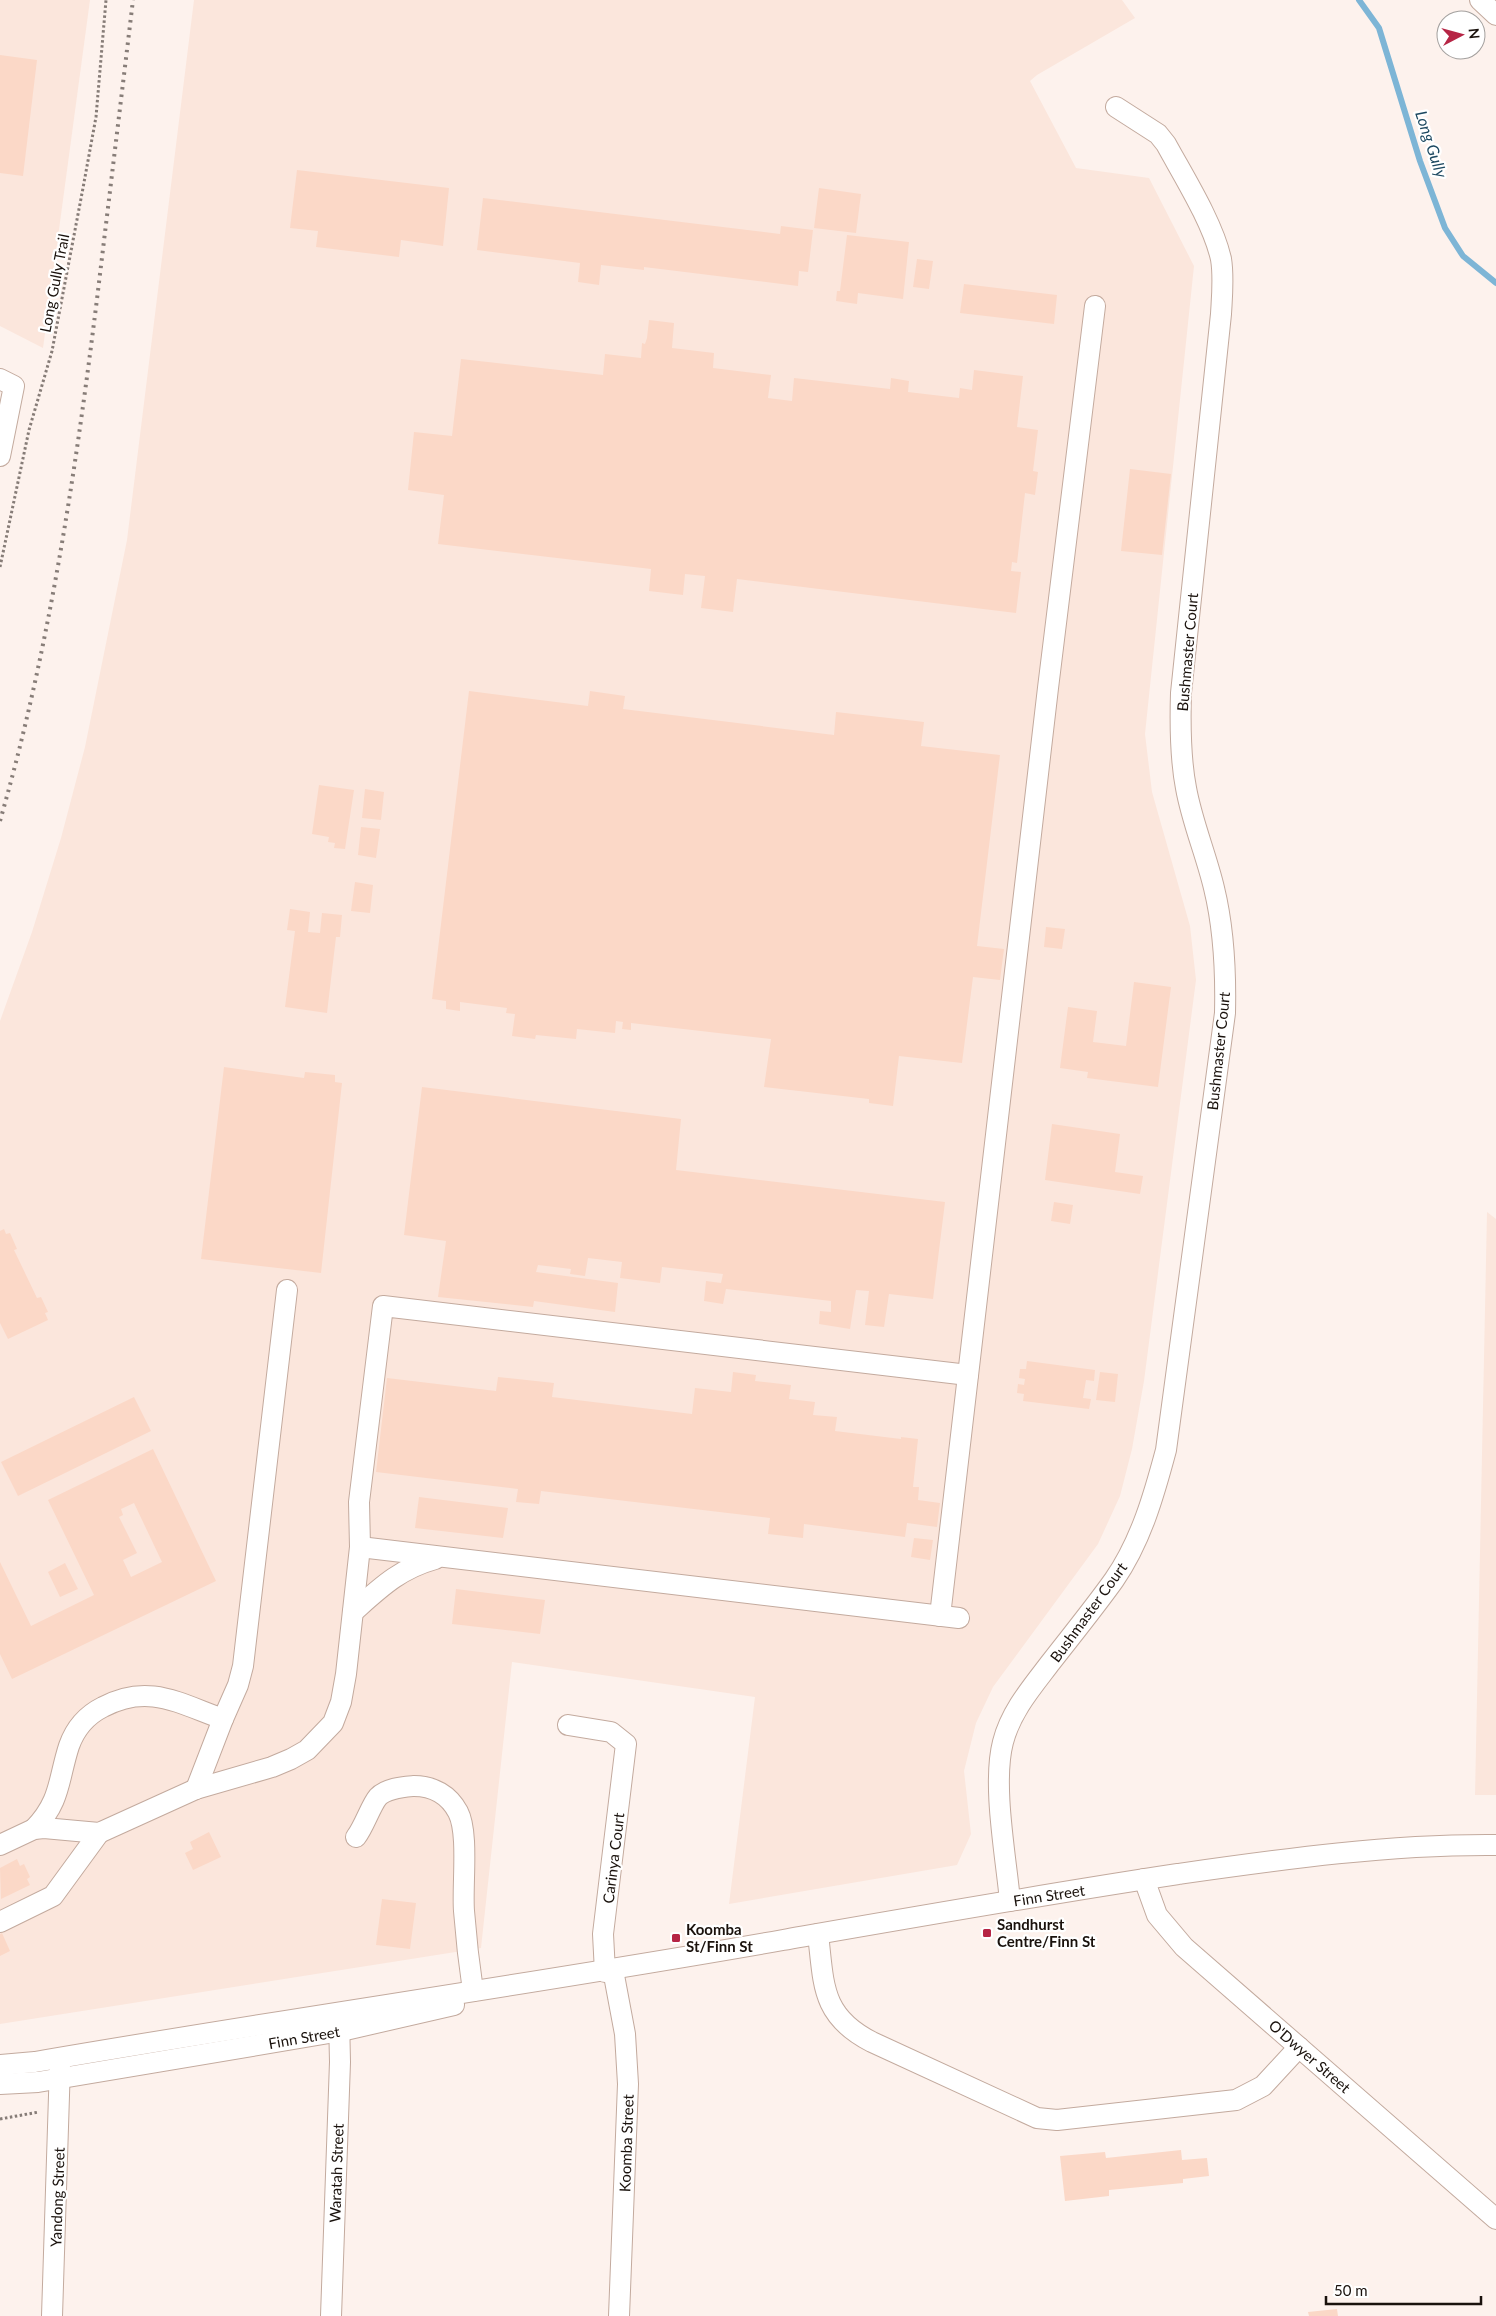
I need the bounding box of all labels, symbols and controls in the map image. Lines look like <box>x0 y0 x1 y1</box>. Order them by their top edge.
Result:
north arrow <box>1436 10 1486 60</box>
text: N <box>1465 27 1483 40</box>
water label: Long Gully <box>1412 108 1452 180</box>
street label: Long Gully Trail <box>36 232 72 334</box>
street label: Bushmaster Court <box>1173 591 1201 712</box>
street label: Bushmaster Court <box>1203 990 1233 1111</box>
street label: Bushmaster Court <box>1046 1558 1131 1665</box>
street label: Carinya Court <box>599 1811 628 1904</box>
street label: Finn Street <box>1012 1880 1087 1910</box>
place label: Sandhurst Centre/Finn St <box>997 1915 1096 1950</box>
place label: Koomba St/Finn St <box>686 1920 753 1955</box>
marker: Sandhurst Centre/Finn St <box>981 1927 993 1939</box>
marker: Koomba St/Finn St <box>670 1932 682 1944</box>
street label: O'Dwyer Street <box>1266 2016 1355 2097</box>
street label: Finn Street <box>267 2022 342 2052</box>
street label: Koomba Street <box>615 2093 637 2192</box>
street label: Waratah Street <box>325 2122 347 2223</box>
street label: Yandong Street <box>46 2146 68 2247</box>
scale bar <box>1326 2274 1481 2306</box>
text: 50 m <box>1334 2281 1368 2299</box>

